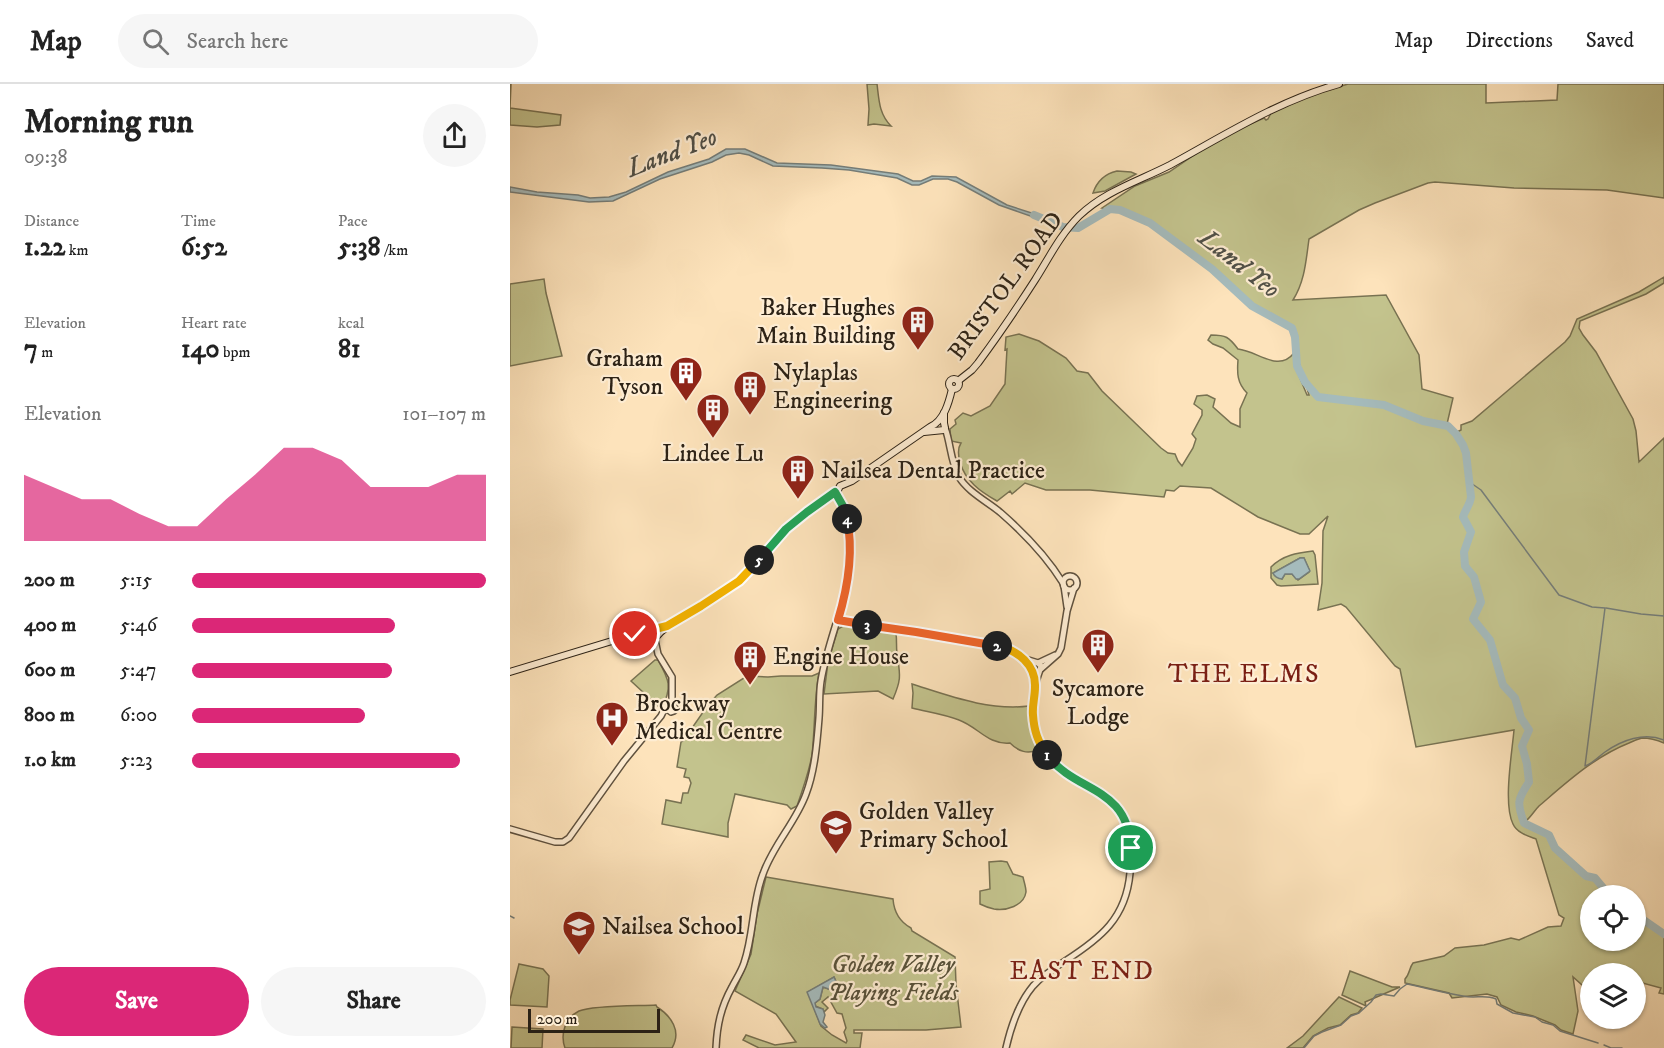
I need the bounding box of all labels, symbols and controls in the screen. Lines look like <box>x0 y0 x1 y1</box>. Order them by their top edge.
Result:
search box <box>118 14 538 68</box>
text: Map <box>30 24 82 59</box>
icon: search <box>139 25 172 58</box>
text: Search here <box>187 28 288 55</box>
text: Map <box>1394 28 1433 54</box>
text: Directions <box>1466 28 1553 54</box>
text: Saved <box>1586 28 1634 54</box>
text: Morning run <box>24 102 193 143</box>
button: share <box>423 104 486 167</box>
water label: Land Yeo <box>620 121 722 186</box>
text: 09:38 <box>24 145 67 170</box>
street label: BRISTOL ROAD <box>942 206 1070 366</box>
text: Distance <box>24 211 79 231</box>
text: Time <box>181 211 216 231</box>
text: Pace <box>338 211 368 231</box>
water label: Land Yeo <box>1190 221 1286 306</box>
text: 1.22 <box>24 231 65 264</box>
text: 6:52 <box>181 231 227 264</box>
text: 5:38 <box>338 231 380 264</box>
text: km <box>65 240 89 260</box>
text: /km <box>380 240 408 260</box>
place label: Baker Hughes Main Building <box>756 293 895 351</box>
building icon: Baker Hughes Main Building <box>900 304 936 351</box>
text: Elevation <box>24 313 86 333</box>
text: Heart rate <box>181 313 247 333</box>
text: kcal <box>338 313 364 333</box>
text: 7 <box>24 333 38 366</box>
text: 140 <box>181 333 220 366</box>
text: 81 <box>338 333 361 366</box>
text: m <box>38 342 53 362</box>
text: bpm <box>220 342 251 362</box>
place label: Graham Tyson <box>586 344 663 402</box>
building icon: Graham Tyson <box>668 355 704 402</box>
place label: Nylaplas Engineering <box>773 358 892 416</box>
building icon: Nylaplas Engineering <box>732 369 768 416</box>
building icon: Lindee Lu <box>695 392 731 439</box>
text: Elevation <box>24 402 101 427</box>
text: 101–107 m <box>402 402 486 427</box>
place label: Lindee Lu <box>662 439 764 469</box>
building icon: Nailsea Dental Practice <box>780 453 816 500</box>
place label: Nailsea Dental Practice <box>821 456 1045 486</box>
pin: 4 <box>832 504 862 534</box>
text: 4 <box>842 509 852 529</box>
pin: 5 <box>744 545 774 575</box>
text: 5 <box>755 550 763 570</box>
text: 200 m <box>24 568 75 593</box>
text: 5:15 <box>120 568 152 593</box>
pin <box>609 608 660 659</box>
pin: 3 <box>852 610 882 640</box>
text: 400 m <box>24 613 76 638</box>
text: 5:46 <box>120 613 157 638</box>
text: 3 <box>864 615 870 635</box>
icon: check <box>618 617 651 650</box>
building icon: Sycamore Lodge <box>1080 627 1116 674</box>
pin: 2 <box>982 631 1012 661</box>
text: 2 <box>993 636 1001 656</box>
building icon: Engine House <box>732 639 768 686</box>
place label: Engine House <box>773 642 909 672</box>
text: 600 m <box>24 658 75 683</box>
text: 5:47 <box>120 658 157 683</box>
district label: THE ELMS <box>1168 658 1320 691</box>
place label: Sycamore Lodge <box>1052 674 1144 732</box>
place label: Brockway Medical Centre <box>635 689 783 747</box>
hospital icon: Brockway Medical Centre <box>594 700 630 747</box>
text: 800 m <box>24 703 75 728</box>
text: 6:00 <box>120 703 157 728</box>
pin: 1 <box>1032 740 1062 770</box>
text: 1 <box>1044 745 1050 765</box>
text: 1.0 km <box>24 748 76 773</box>
text: 5:23 <box>120 748 152 773</box>
place label: Golden Valley Primary School <box>859 797 1008 855</box>
school or university icon: Golden Valley Primary School <box>818 808 854 855</box>
pin <box>1105 822 1156 873</box>
icon: arrive <box>1114 831 1147 864</box>
map controls <box>1580 885 1646 1029</box>
button: locate <box>1580 885 1646 951</box>
school or university icon: Nailsea School <box>561 909 597 956</box>
place label: Nailsea School <box>602 912 745 942</box>
park label: Golden Valley Playing Fields <box>828 950 959 1008</box>
district label: EAST END <box>1010 955 1155 988</box>
button: layers <box>1580 963 1646 1029</box>
button: Save <box>24 967 249 1036</box>
button: Share <box>261 967 486 1036</box>
scale bar <box>528 1006 660 1034</box>
text: 200 m <box>537 1009 578 1029</box>

